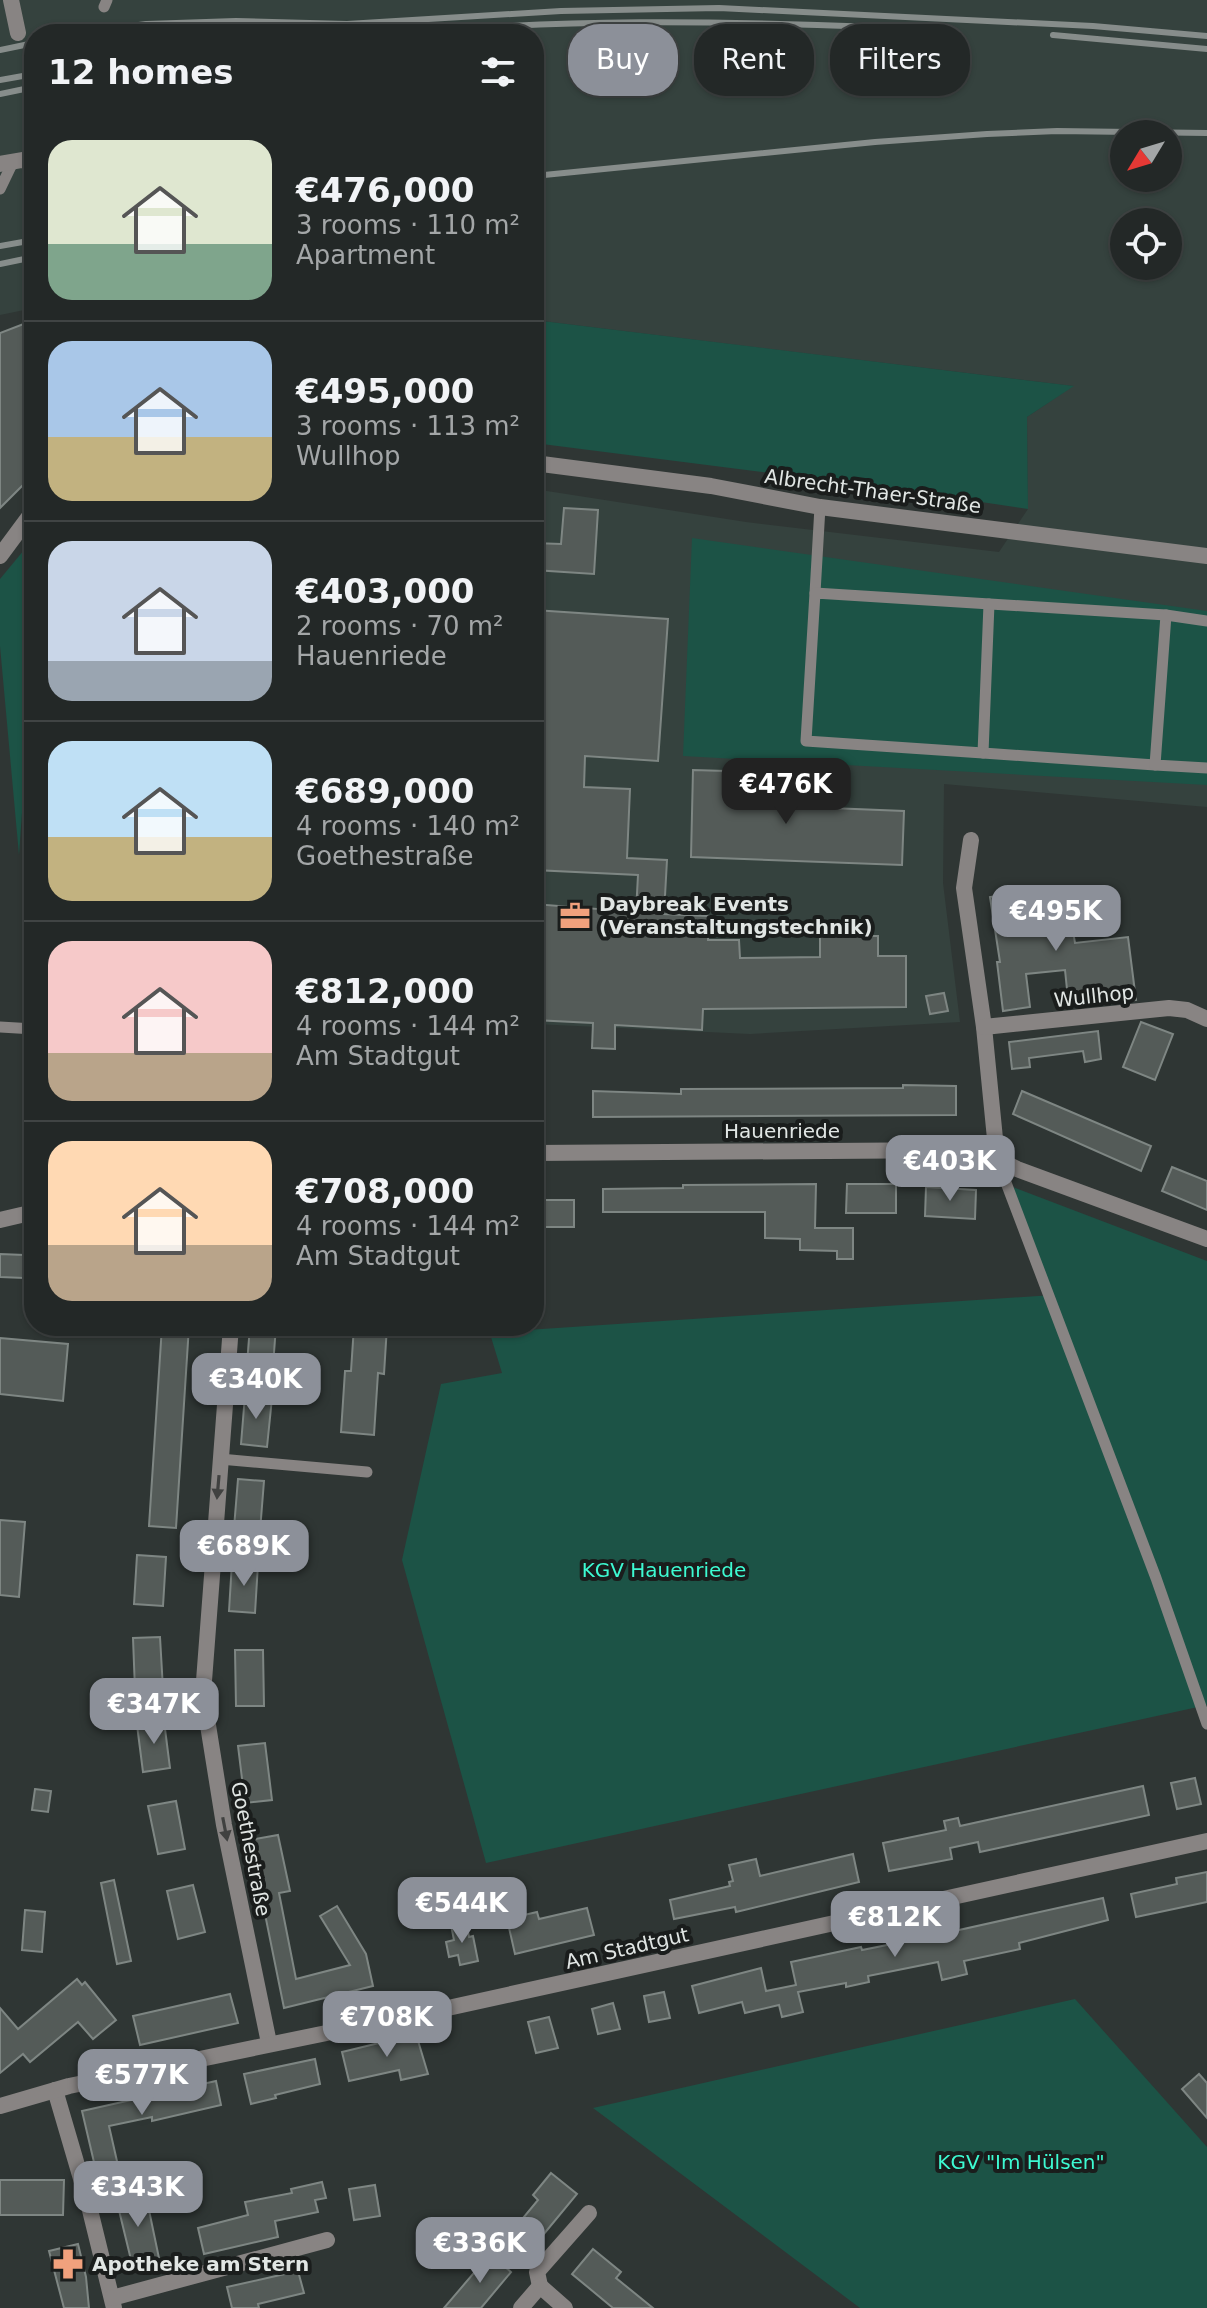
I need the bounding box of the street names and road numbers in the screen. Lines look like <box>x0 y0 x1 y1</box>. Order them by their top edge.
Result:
street label: Albrecht-Thaer-Straße <box>763 464 983 518</box>
street label: Wullhop <box>1053 980 1135 1012</box>
street label: Hauenriede <box>724 1119 840 1143</box>
street label: Goethestraße <box>226 1780 276 1918</box>
street label: Am Stadtgut <box>563 1922 691 1974</box>

